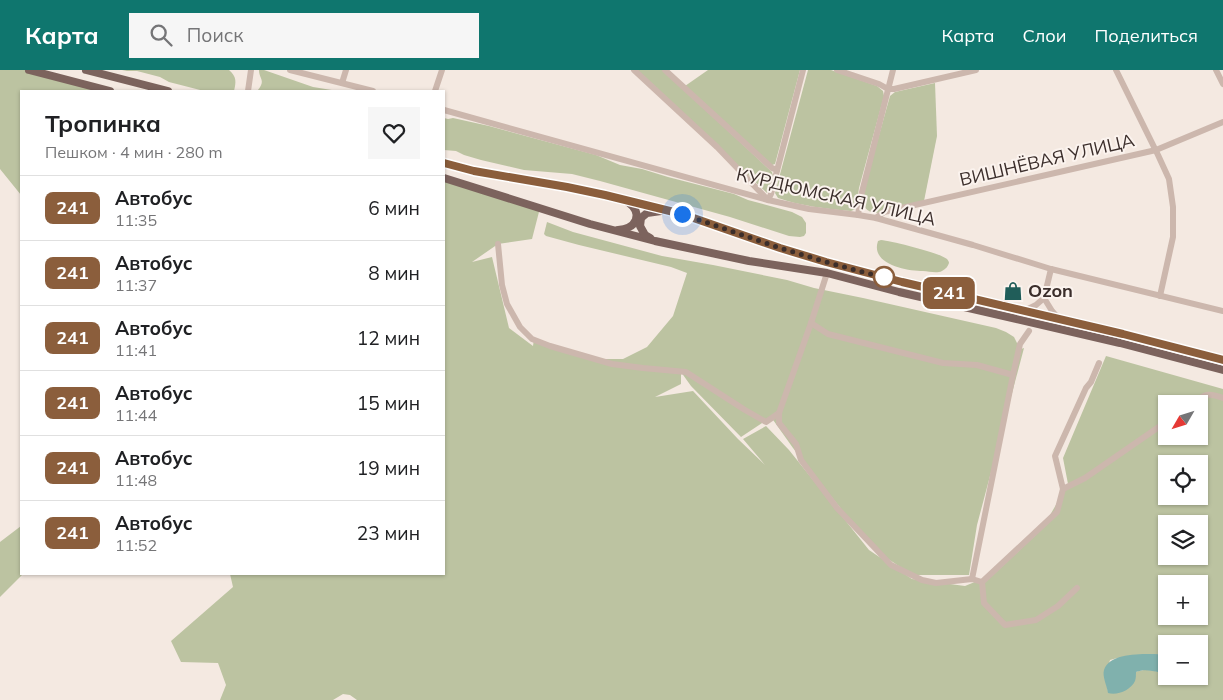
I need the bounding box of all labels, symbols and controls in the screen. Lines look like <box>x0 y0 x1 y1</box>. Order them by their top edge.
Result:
search box <box>129 13 479 58</box>
text: Карта <box>25 20 99 50</box>
icon: search <box>147 21 175 49</box>
text: Поиск <box>187 23 244 47</box>
text: Карта <box>942 24 994 47</box>
text: Слои <box>1022 24 1067 47</box>
text: Поделиться <box>1095 24 1198 47</box>
button: heart <box>368 107 420 159</box>
text: Тропинка <box>45 108 161 138</box>
street label: ВИШНЁВАЯ УЛИЦА <box>957 128 1137 191</box>
text: Пешком · 4 мин · 280 m <box>45 142 223 162</box>
street label: КУРДЮМСКАЯ УЛИЦА <box>734 162 938 231</box>
text: Автобус <box>115 186 193 210</box>
text: 241 <box>56 196 89 219</box>
text: 6 мин <box>368 196 420 220</box>
your location <box>670 202 695 227</box>
text: 11:35 <box>115 210 157 230</box>
text: Автобус <box>115 251 193 275</box>
text: 241 <box>56 261 89 284</box>
text: 8 мин <box>368 261 420 285</box>
unlabelled marker <box>873 266 895 288</box>
text: 11:37 <box>115 275 157 295</box>
line badge: 241 <box>920 277 978 309</box>
place label: Ozon <box>1028 279 1073 302</box>
shop icon: Ozon <box>1002 280 1024 302</box>
text: 241 <box>933 281 965 304</box>
text: Автобус <box>115 316 193 340</box>
text: 241 <box>56 326 89 349</box>
text: 12 мин <box>357 326 420 350</box>
text: 11:41 <box>115 340 157 360</box>
text: Автобус <box>115 381 193 405</box>
text: 241 <box>56 391 89 414</box>
text: 15 мин <box>357 391 420 415</box>
north arrow <box>1158 395 1208 445</box>
map controls <box>1158 395 1208 685</box>
text: 11:44 <box>115 405 157 425</box>
text: Автобус <box>115 446 193 470</box>
button: locate <box>1158 455 1208 505</box>
text: 241 <box>56 456 89 479</box>
text: 19 мин <box>357 456 420 480</box>
text: 11:48 <box>115 470 157 490</box>
text: Автобус <box>115 511 193 535</box>
button: layers <box>1158 515 1208 565</box>
text: 241 <box>56 521 89 544</box>
text: 23 мин <box>357 521 420 545</box>
text: 11:52 <box>115 535 157 555</box>
button: + <box>1158 575 1208 625</box>
button: − <box>1158 635 1208 685</box>

